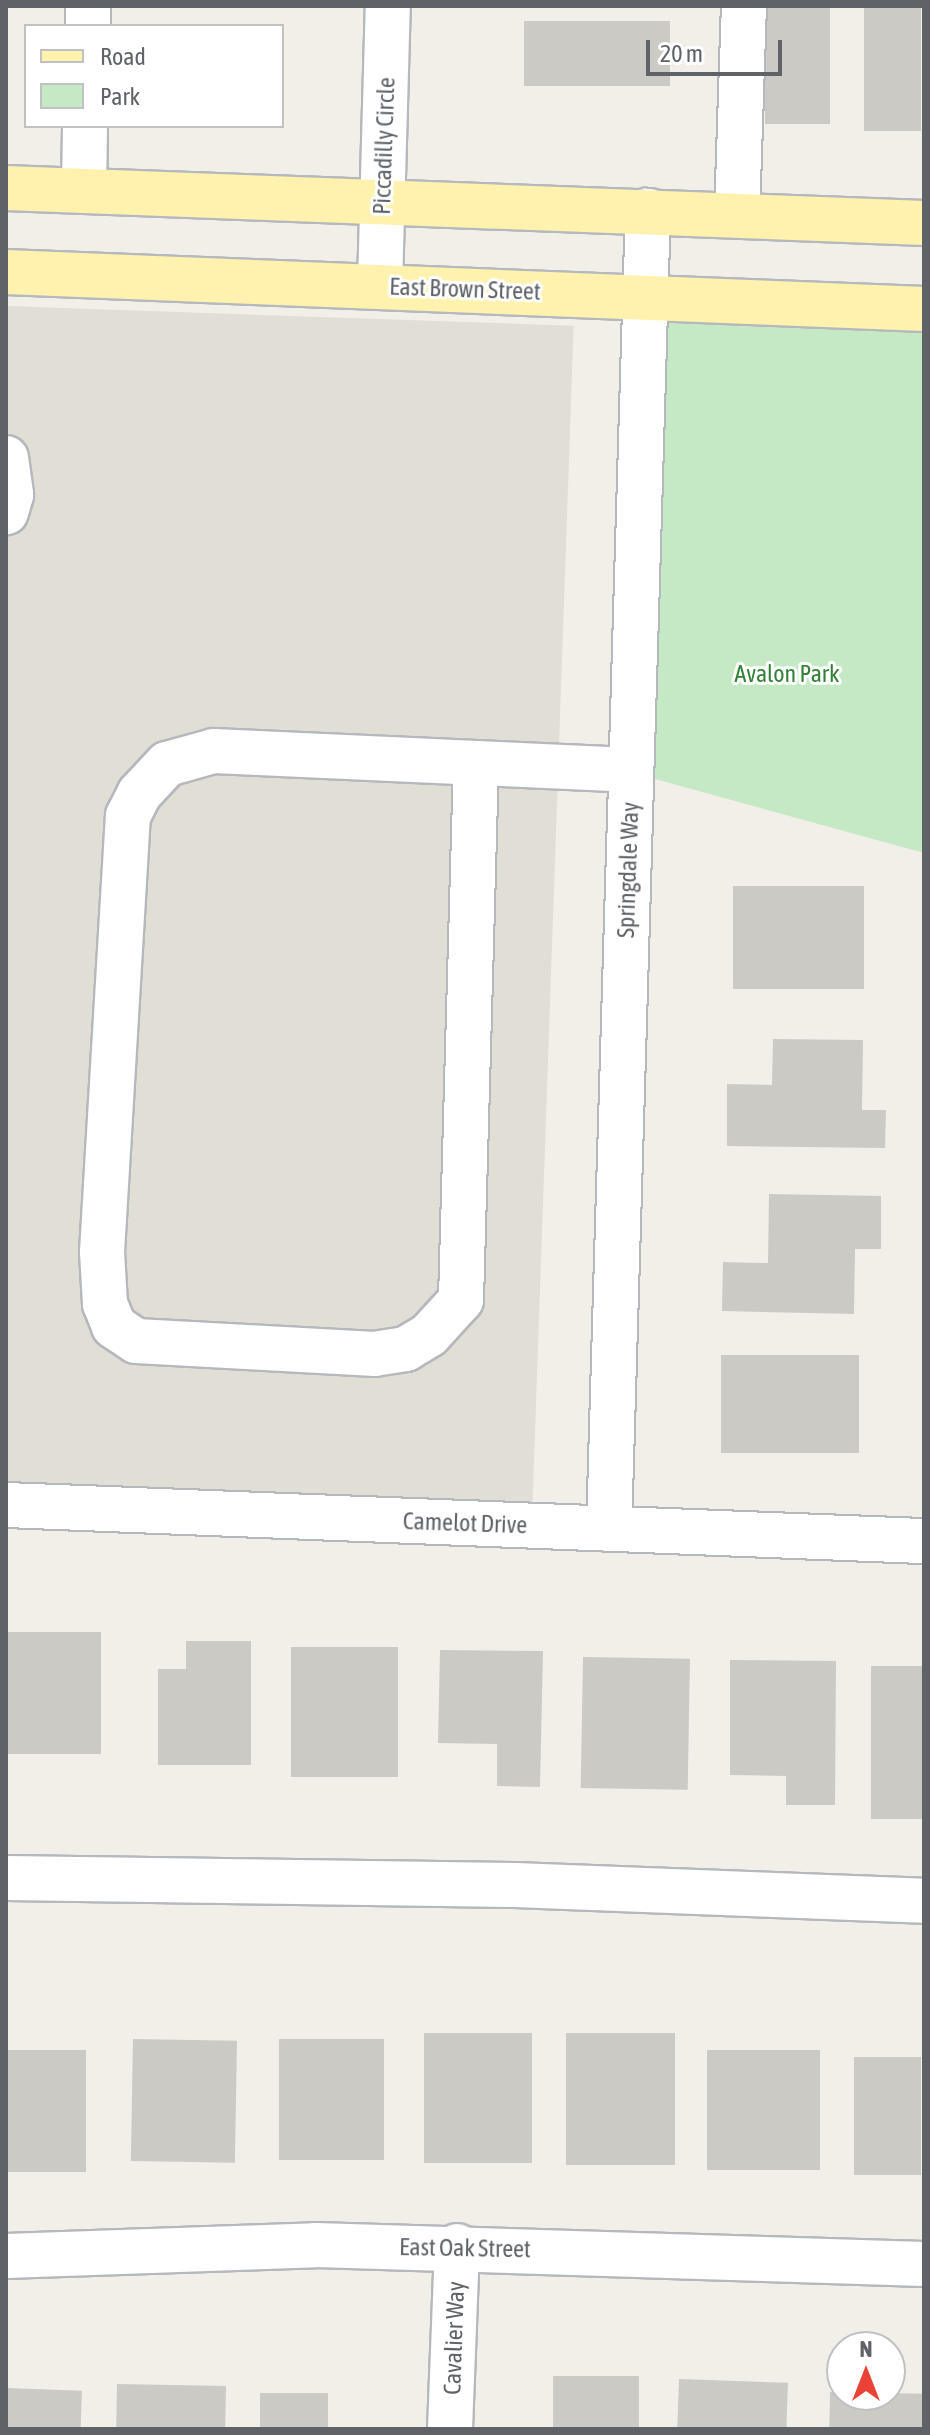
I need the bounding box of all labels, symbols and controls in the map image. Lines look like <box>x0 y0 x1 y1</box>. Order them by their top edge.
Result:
legend <box>24 24 284 128</box>
scale bar <box>650 24 786 74</box>
text: 20 m <box>660 40 703 67</box>
text: Road <box>100 43 146 70</box>
street label: Piccadilly Circle <box>367 77 401 215</box>
text: Park <box>100 83 140 110</box>
street label: East Brown Street <box>389 272 541 306</box>
park label: Avalon Park <box>735 660 839 688</box>
street label: Springdale Way <box>611 801 645 939</box>
street label: Camelot Drive <box>402 1506 528 1540</box>
street label: East Oak Street <box>399 2232 531 2264</box>
street label: Cavalier Way <box>438 2281 470 2395</box>
north arrow <box>826 2331 906 2411</box>
text: N <box>860 2336 872 2362</box>

